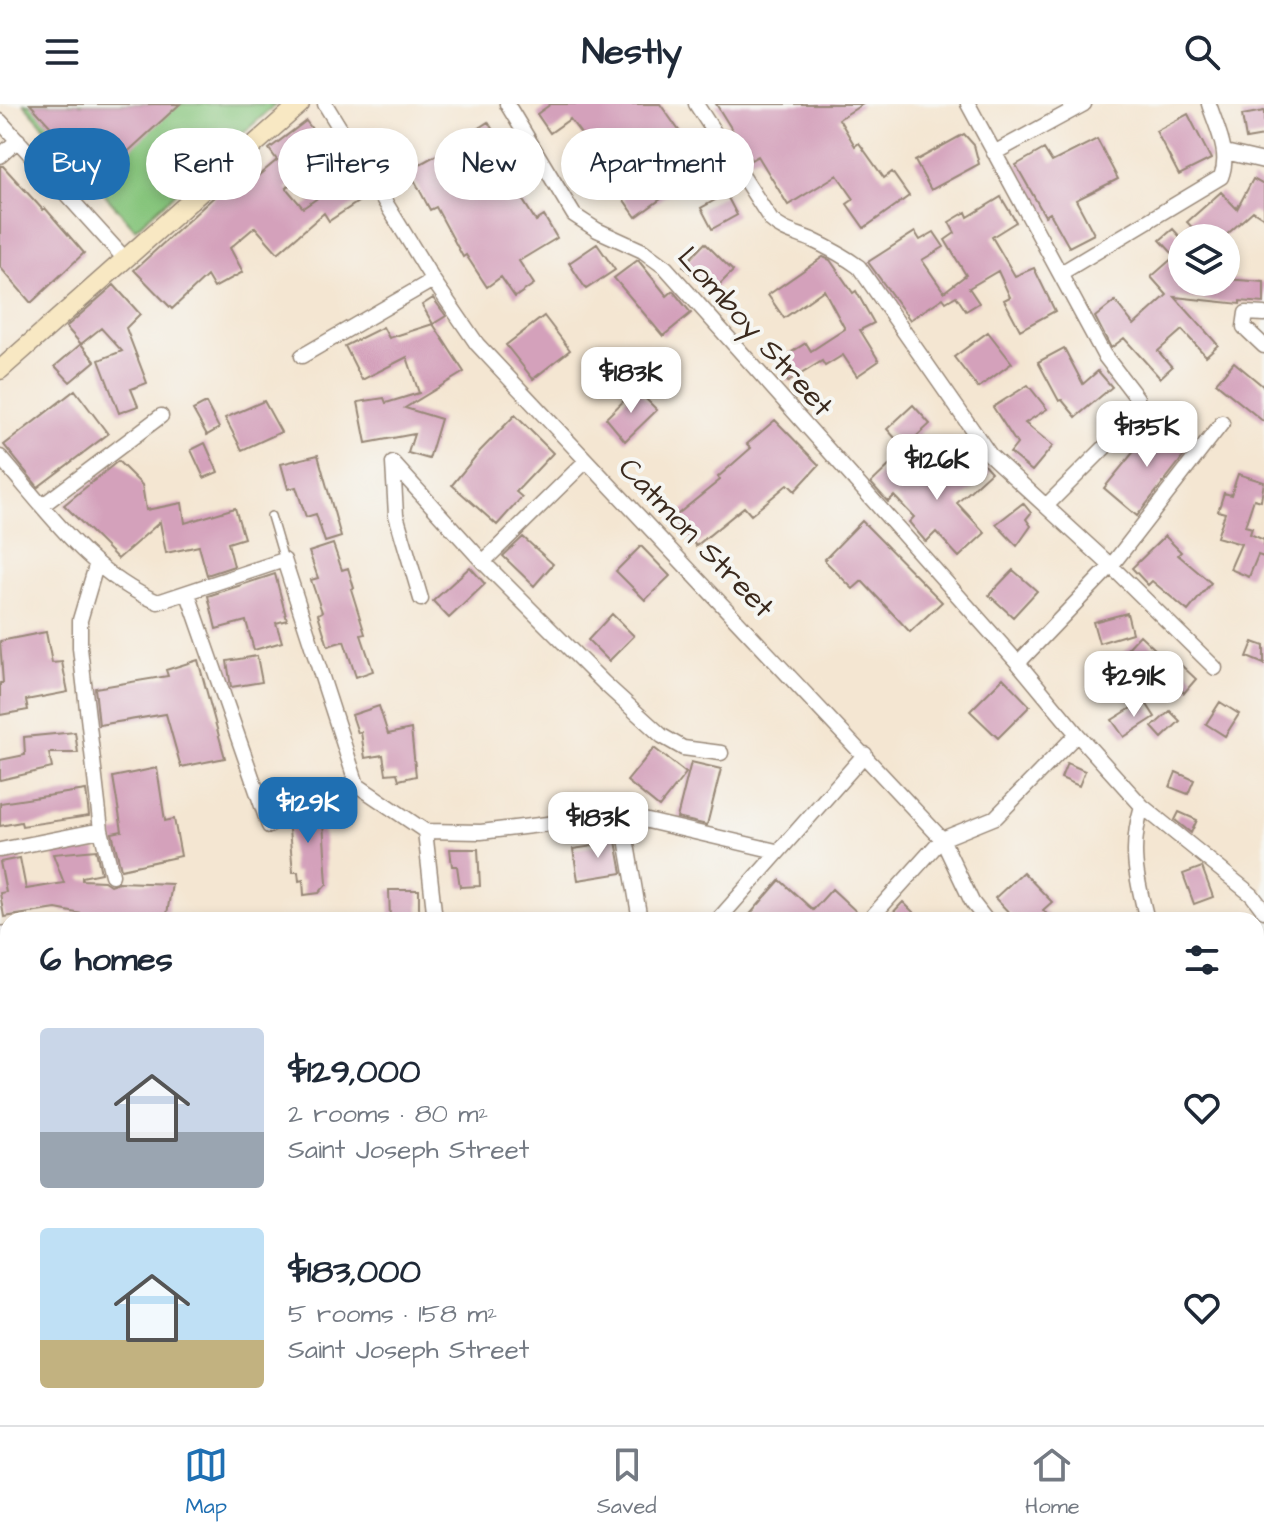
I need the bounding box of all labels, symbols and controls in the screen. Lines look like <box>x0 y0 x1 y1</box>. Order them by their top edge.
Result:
text: Nestly <box>582 27 682 78</box>
icon: menu <box>40 30 84 74</box>
icon: search <box>1180 30 1224 74</box>
chip: Buy <box>24 128 130 200</box>
chip: Rent <box>146 128 262 200</box>
chip: Filters <box>278 128 418 200</box>
chip: New <box>434 128 545 200</box>
chip: Apartment <box>561 128 754 200</box>
map controls <box>1168 224 1240 296</box>
button: layers <box>1168 224 1240 296</box>
street label: Lomboy Street <box>666 238 843 427</box>
pin: $183K <box>575 347 687 415</box>
text: $183K <box>599 355 663 391</box>
pin: $135K <box>1091 401 1203 469</box>
text: $135K <box>1114 409 1180 445</box>
pin: $126K <box>881 434 993 502</box>
text: $126K <box>905 442 969 478</box>
street label: Catmon Street <box>609 448 783 628</box>
pin: $291K <box>1078 651 1190 719</box>
text: $291K <box>1102 659 1166 695</box>
pin: $129K <box>252 777 364 845</box>
text: $129K <box>276 785 340 821</box>
pin: $183K <box>542 792 654 860</box>
text: $183K <box>566 800 630 836</box>
text: 6 homes <box>40 936 173 984</box>
icon: filters <box>1180 938 1224 982</box>
text: $129,000 <box>288 1048 420 1096</box>
icon: home <box>104 1060 200 1156</box>
icon: heart <box>1180 1086 1224 1130</box>
text: 2 rooms · 80 m² <box>288 1096 488 1132</box>
text: Saint Joseph Street <box>288 1132 529 1168</box>
text: $183,000 <box>288 1248 421 1296</box>
icon: home <box>104 1260 200 1356</box>
icon: heart <box>1180 1286 1224 1330</box>
text: 5 rooms · 158 m² <box>288 1296 497 1332</box>
text: Saint Joseph Street <box>288 1332 529 1368</box>
tab: Map <box>184 1443 228 1522</box>
tab: Saved <box>597 1443 657 1522</box>
tab: Home <box>1025 1443 1080 1522</box>

